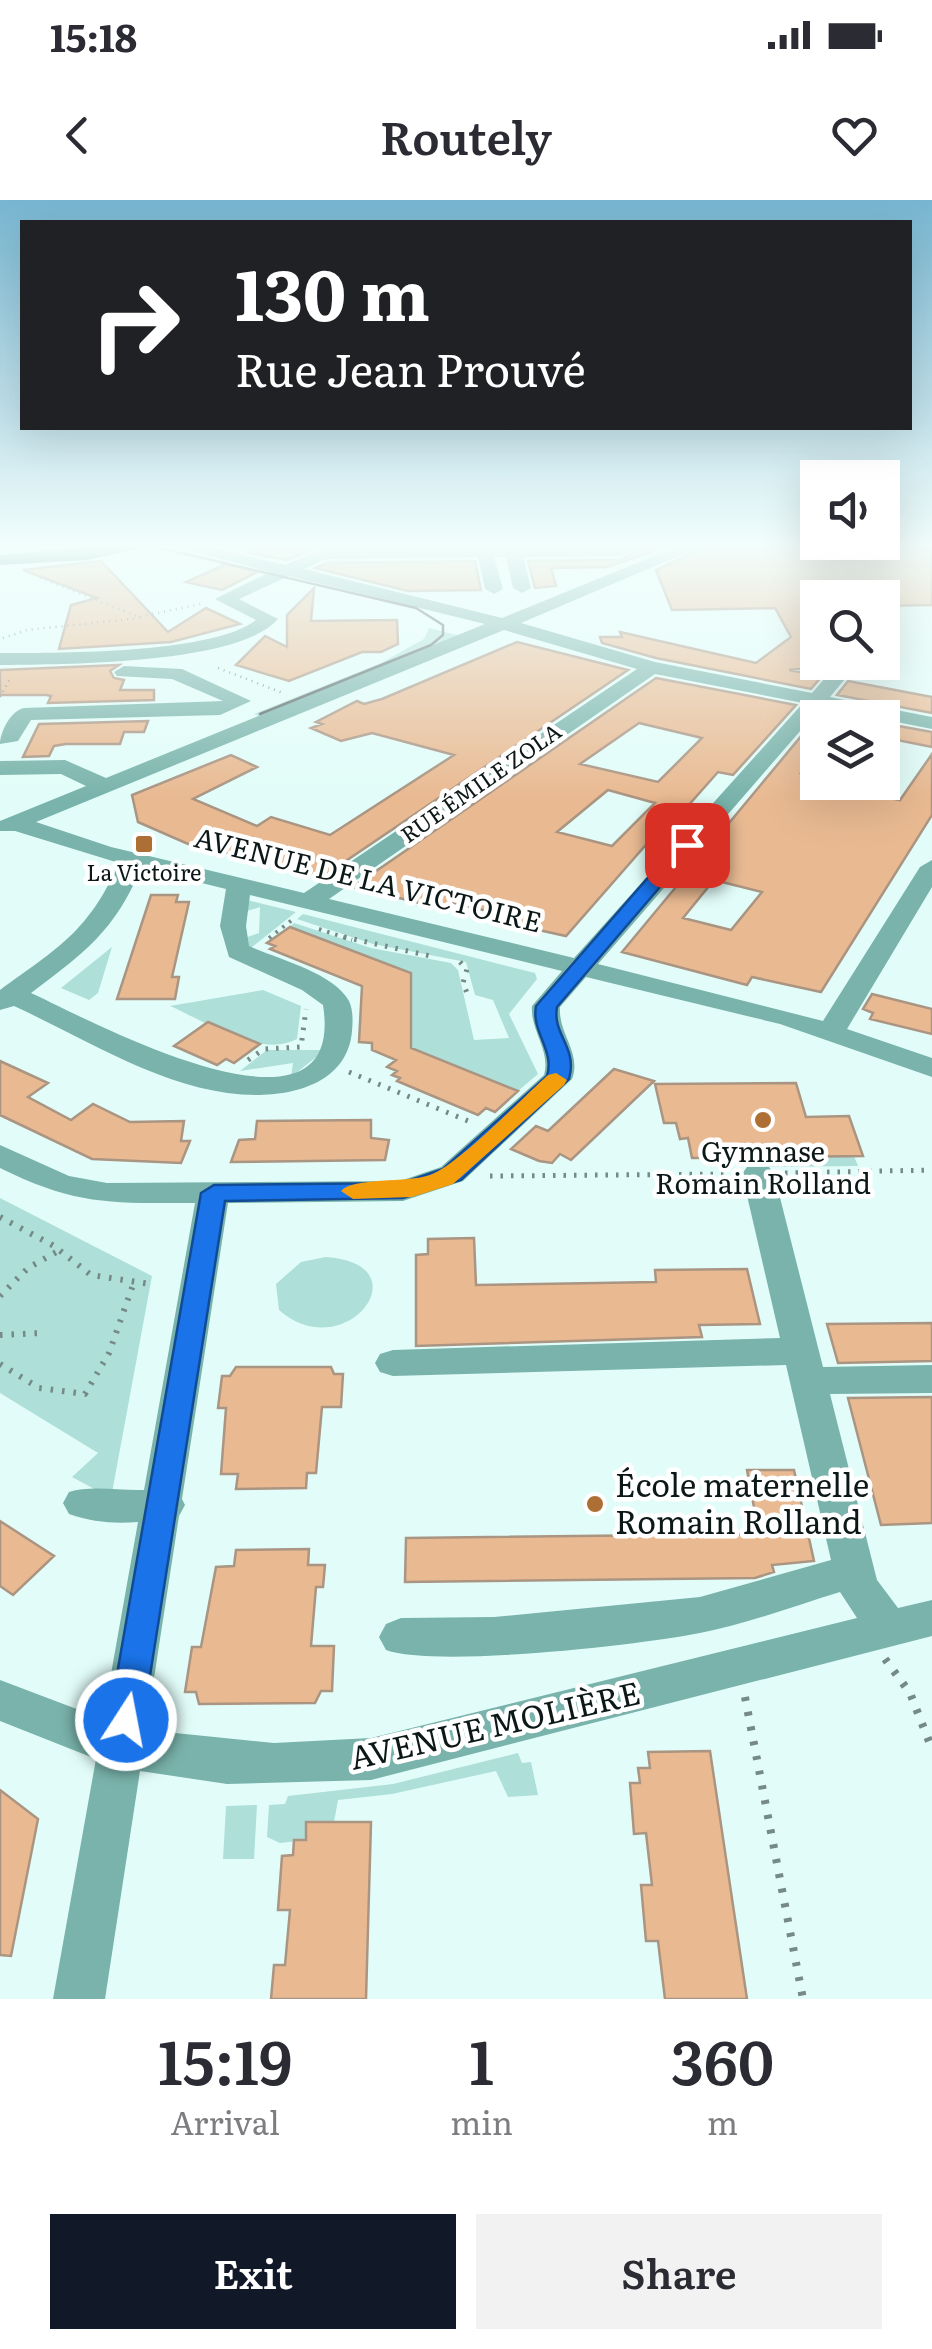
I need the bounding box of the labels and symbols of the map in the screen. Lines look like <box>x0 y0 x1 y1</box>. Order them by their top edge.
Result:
street label: RUE ÉMILE ZOLA <box>393 714 567 850</box>
pin <box>645 803 730 888</box>
street label: AVENUE DE LA VICTOIRE <box>190 815 547 942</box>
marker: La Victoire <box>133 833 155 855</box>
place label: La Victoire <box>86 855 202 888</box>
marker: Gymnase Romain Rolland <box>752 1109 774 1131</box>
place label: Gymnase Romain Rolland <box>655 1129 871 1203</box>
place label: École maternelle Romain Rolland <box>615 1459 869 1544</box>
marker: École maternelle Romain Rolland <box>584 1493 606 1515</box>
street label: AVENUE MOLIÈRE <box>344 1666 644 1780</box>
position arrow <box>74 1668 178 1772</box>

